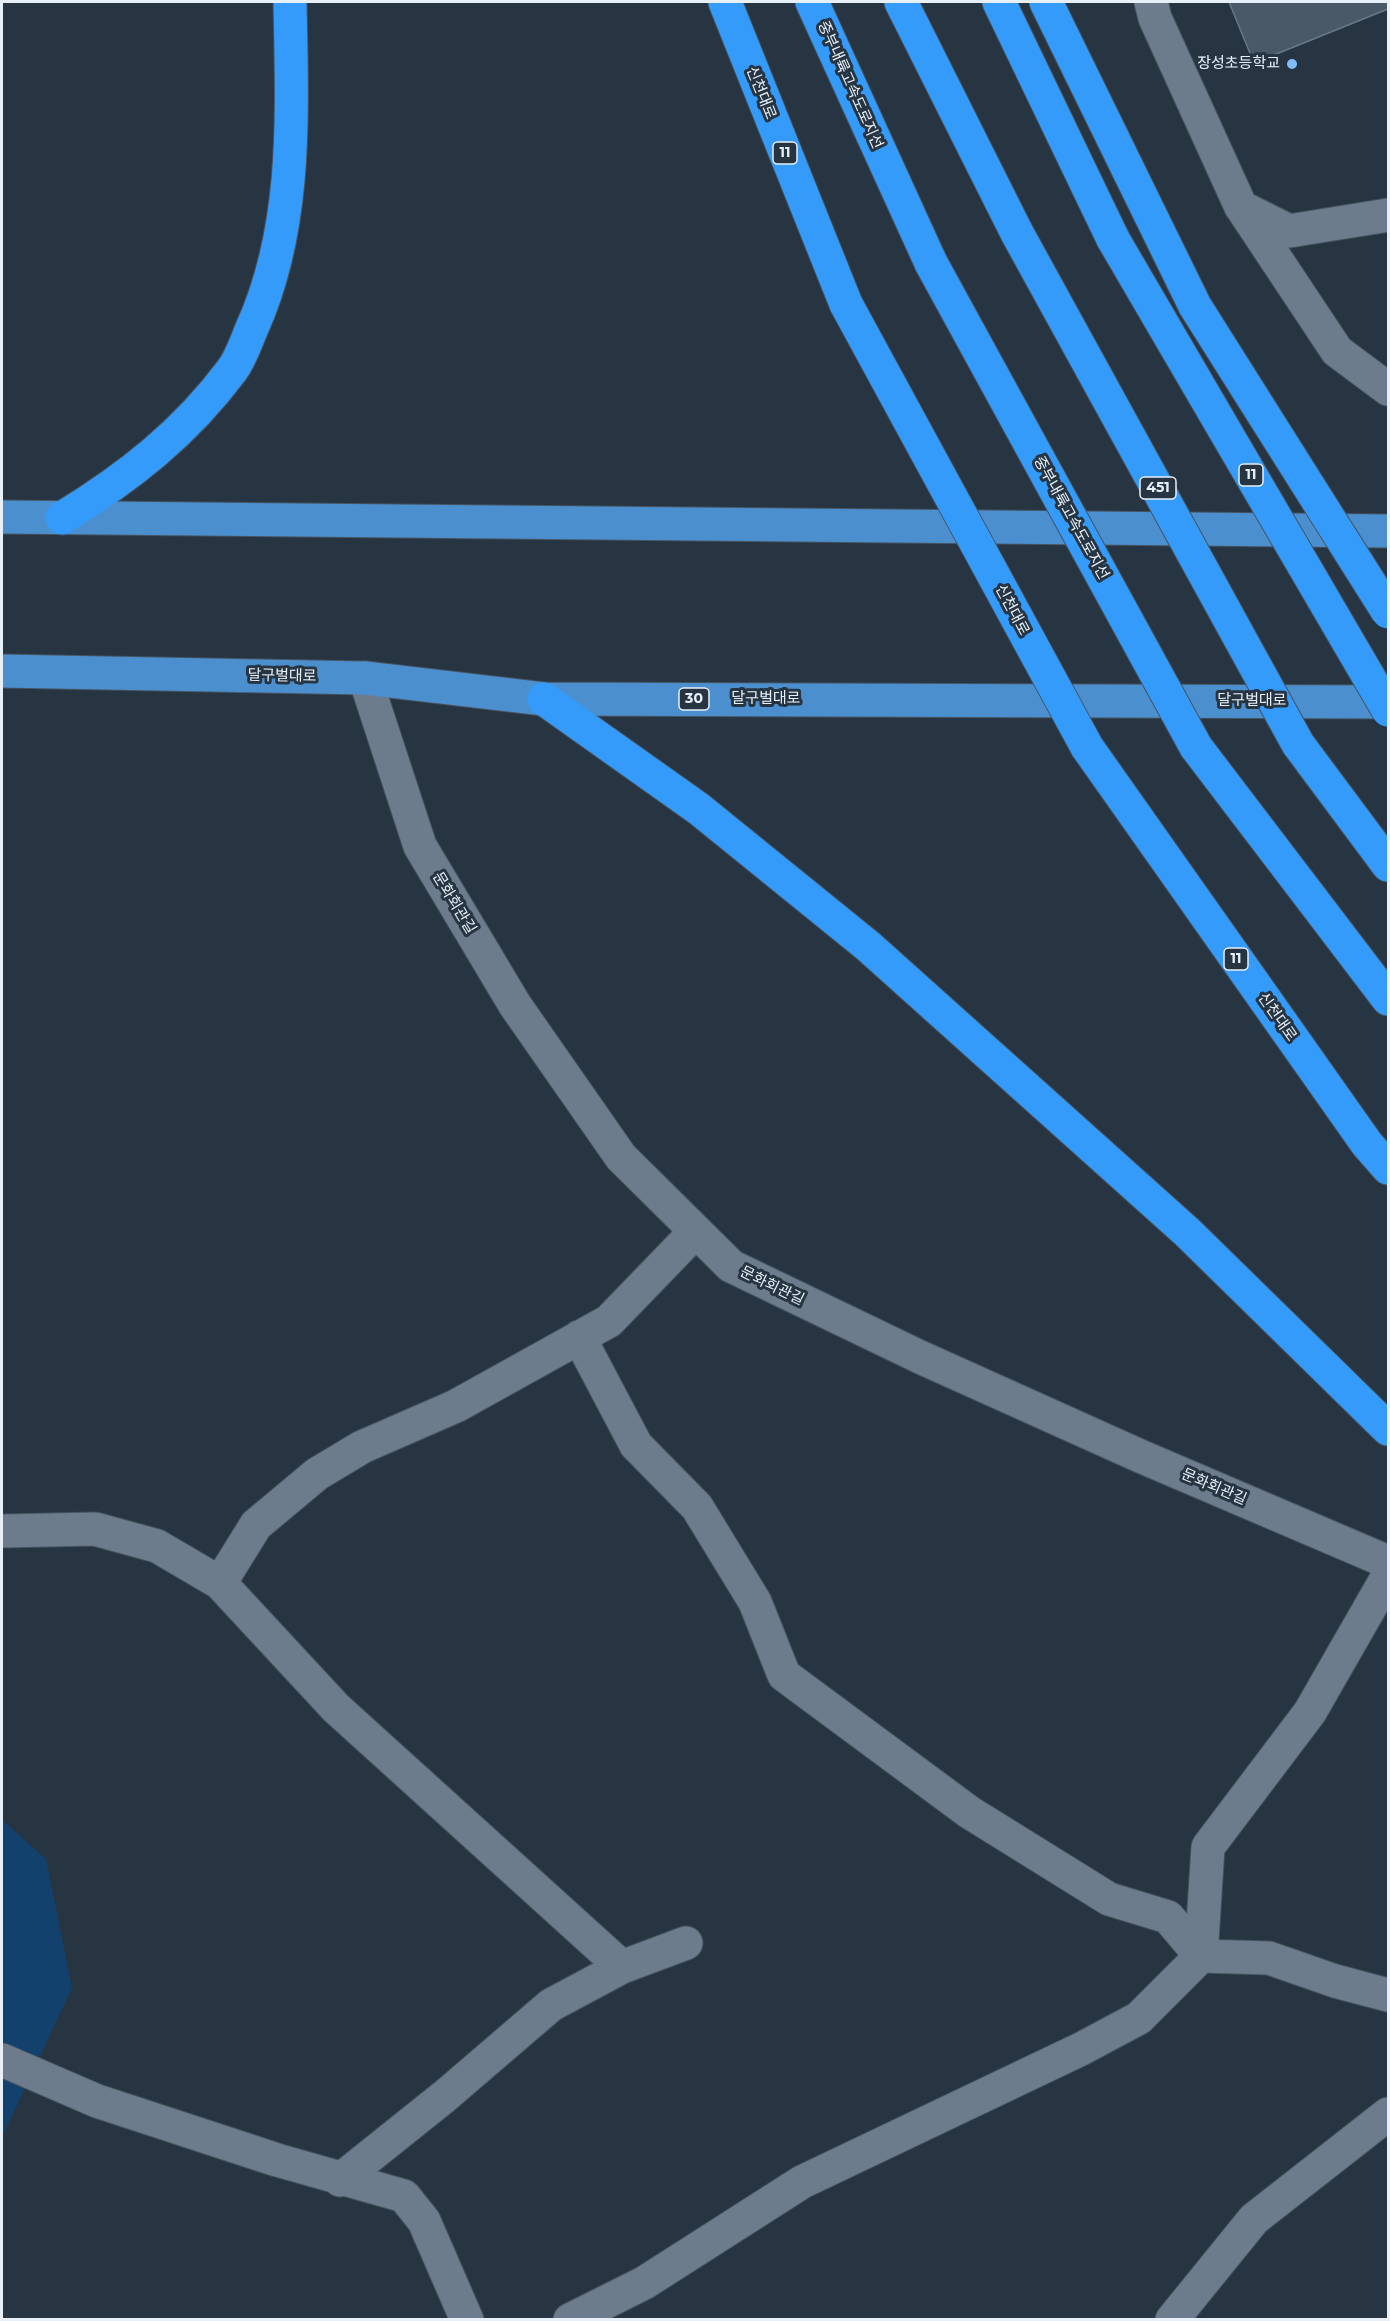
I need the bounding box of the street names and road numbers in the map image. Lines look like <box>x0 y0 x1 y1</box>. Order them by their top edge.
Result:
street label: 중부내륙고속도로지선 <box>814 18 886 152</box>
street label: 신천대로 <box>742 64 780 122</box>
road number: 11 <box>773 142 797 164</box>
street label: 중부내륙고속도로지선 <box>1030 453 1112 583</box>
road number: 11 <box>1239 464 1263 486</box>
road number: 451 <box>1140 477 1176 499</box>
street label: 신천대로 <box>991 581 1033 639</box>
street label: 달구벌대로 <box>247 666 317 686</box>
road number: 30 <box>679 688 709 710</box>
street label: 달구벌대로 <box>732 690 800 708</box>
street label: 달구벌대로 <box>1218 692 1286 710</box>
street label: 문화회관길 <box>429 869 479 937</box>
road number: 11 <box>1224 948 1248 970</box>
street label: 신천대로 <box>1254 989 1300 1045</box>
street label: 문화회관길 <box>737 1263 807 1309</box>
street label: 문화회관길 <box>1179 1465 1249 1509</box>

